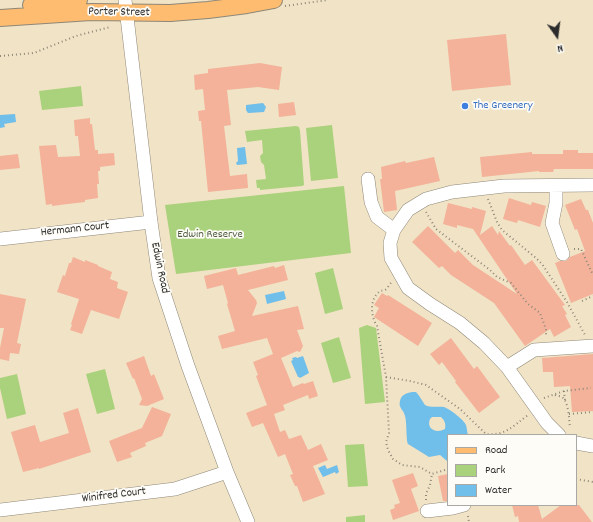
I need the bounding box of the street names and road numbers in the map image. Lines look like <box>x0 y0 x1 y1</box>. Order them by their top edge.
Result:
street label: Porter Street <box>88 5 150 21</box>
street label: Hermann Court <box>40 219 110 241</box>
street label: Edwin Road <box>147 241 171 295</box>
street label: Winifred Court <box>81 485 147 507</box>

